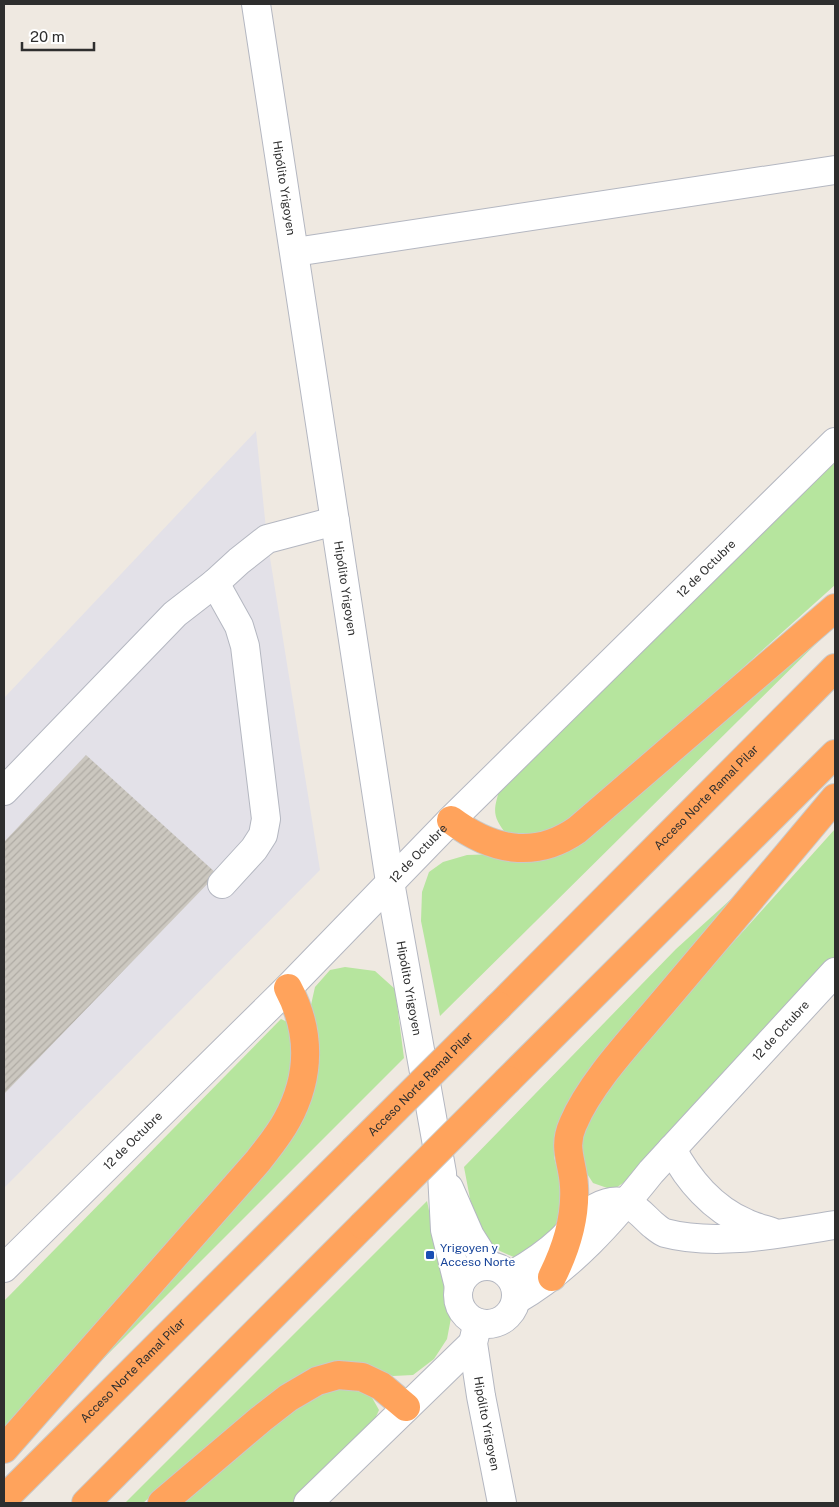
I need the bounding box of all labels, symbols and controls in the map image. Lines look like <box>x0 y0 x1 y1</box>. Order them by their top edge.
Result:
scale bar <box>22 20 95 52</box>
text: 20 m <box>30 28 65 45</box>
street label: Hipólito Yrigoyen <box>270 139 298 236</box>
street label: 12 de Octubre <box>674 537 739 601</box>
street label: Hipólito Yrigoyen <box>331 540 359 637</box>
street label: Acceso Norte Ramal Pilar <box>651 742 762 853</box>
street label: 12 de Octubre <box>387 821 450 886</box>
street label: Hipólito Yrigoyen <box>394 940 424 1037</box>
street label: 12 de Octubre <box>750 998 812 1064</box>
street label: Acceso Norte Ramal Pilar <box>365 1029 476 1139</box>
street label: 12 de Octubre <box>101 1109 165 1173</box>
place label: Yrigoyen y Acceso Norte <box>440 1241 516 1269</box>
marker: Yrigoyen y Acceso Norte <box>424 1249 436 1261</box>
street label: Acceso Norte Ramal Pilar <box>78 1315 188 1426</box>
street label: Hipólito Yrigoyen <box>471 1375 503 1472</box>

